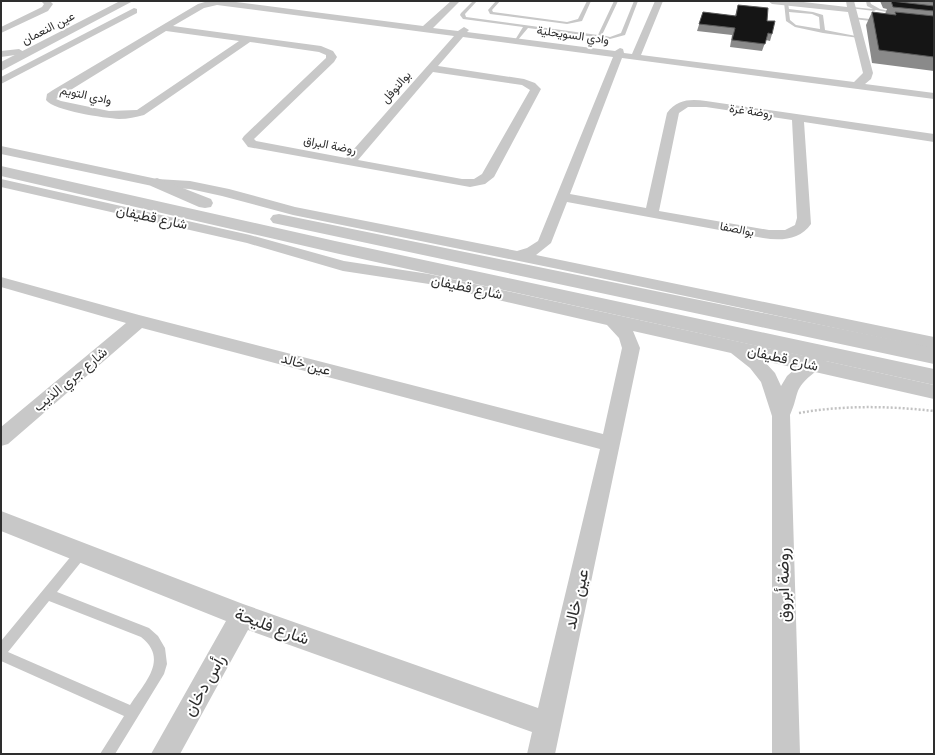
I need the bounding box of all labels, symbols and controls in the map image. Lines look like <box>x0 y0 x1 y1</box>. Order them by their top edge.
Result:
street label: عين النعمان <box>19 8 77 48</box>
street label: وادي السويحلية <box>535 22 610 50</box>
street label: بوالنوفل <box>377 67 415 107</box>
street label: وادي التويم <box>58 82 113 110</box>
street label: روضة غرة <box>728 100 774 122</box>
street label: روضة البراق <box>302 132 358 158</box>
street label: شارع قطيفان <box>114 201 189 235</box>
street label: بوالصفا <box>719 218 755 240</box>
street label: شارع قطيفان <box>429 271 504 305</box>
street label: شارع قطيفان <box>745 341 820 377</box>
street label: شارع جري الذيب <box>29 343 113 418</box>
street label: عين خالد <box>279 349 333 379</box>
street label: روضة أبروق <box>772 548 795 622</box>
street label: عين خالد <box>559 567 594 631</box>
street label: شارع فليحة <box>231 603 312 651</box>
street label: رأس دخان <box>178 651 231 720</box>

